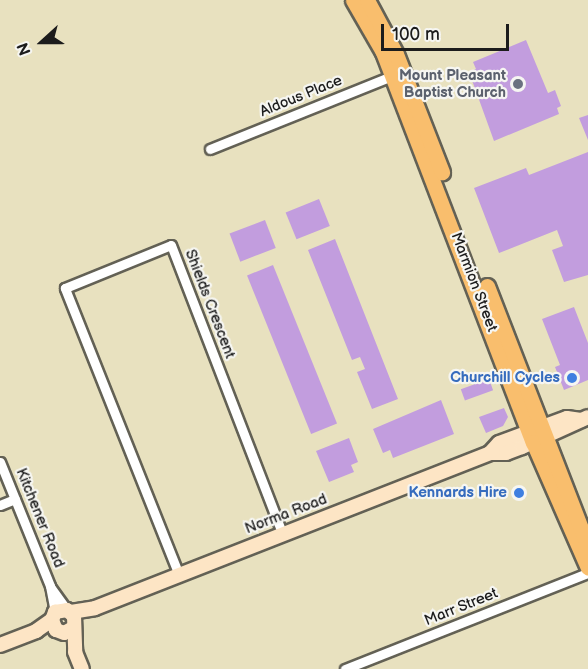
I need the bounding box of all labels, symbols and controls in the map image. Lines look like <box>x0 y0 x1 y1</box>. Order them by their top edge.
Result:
north arrow <box>12 12 72 72</box>
scale bar <box>384 12 512 50</box>
text: 100 m <box>392 24 440 45</box>
text: N <box>14 40 36 58</box>
place label: Mount Pleasant Baptist Church <box>399 66 506 101</box>
street label: Aldous Place <box>257 71 345 121</box>
marker: Mount Pleasant Baptist Church <box>511 77 525 91</box>
street label: Marmion Street <box>447 230 501 334</box>
street label: Shields Crescent <box>181 247 239 361</box>
place label: Churchill Cycles <box>450 369 560 387</box>
marker: Churchill Cycles <box>565 371 579 385</box>
street label: Kitchener Road <box>12 466 68 570</box>
place label: Kennards Hire <box>409 484 507 502</box>
marker: Kennards Hire <box>512 486 526 500</box>
street label: Norma Road <box>242 490 330 538</box>
street label: Marr Street <box>422 584 500 630</box>

